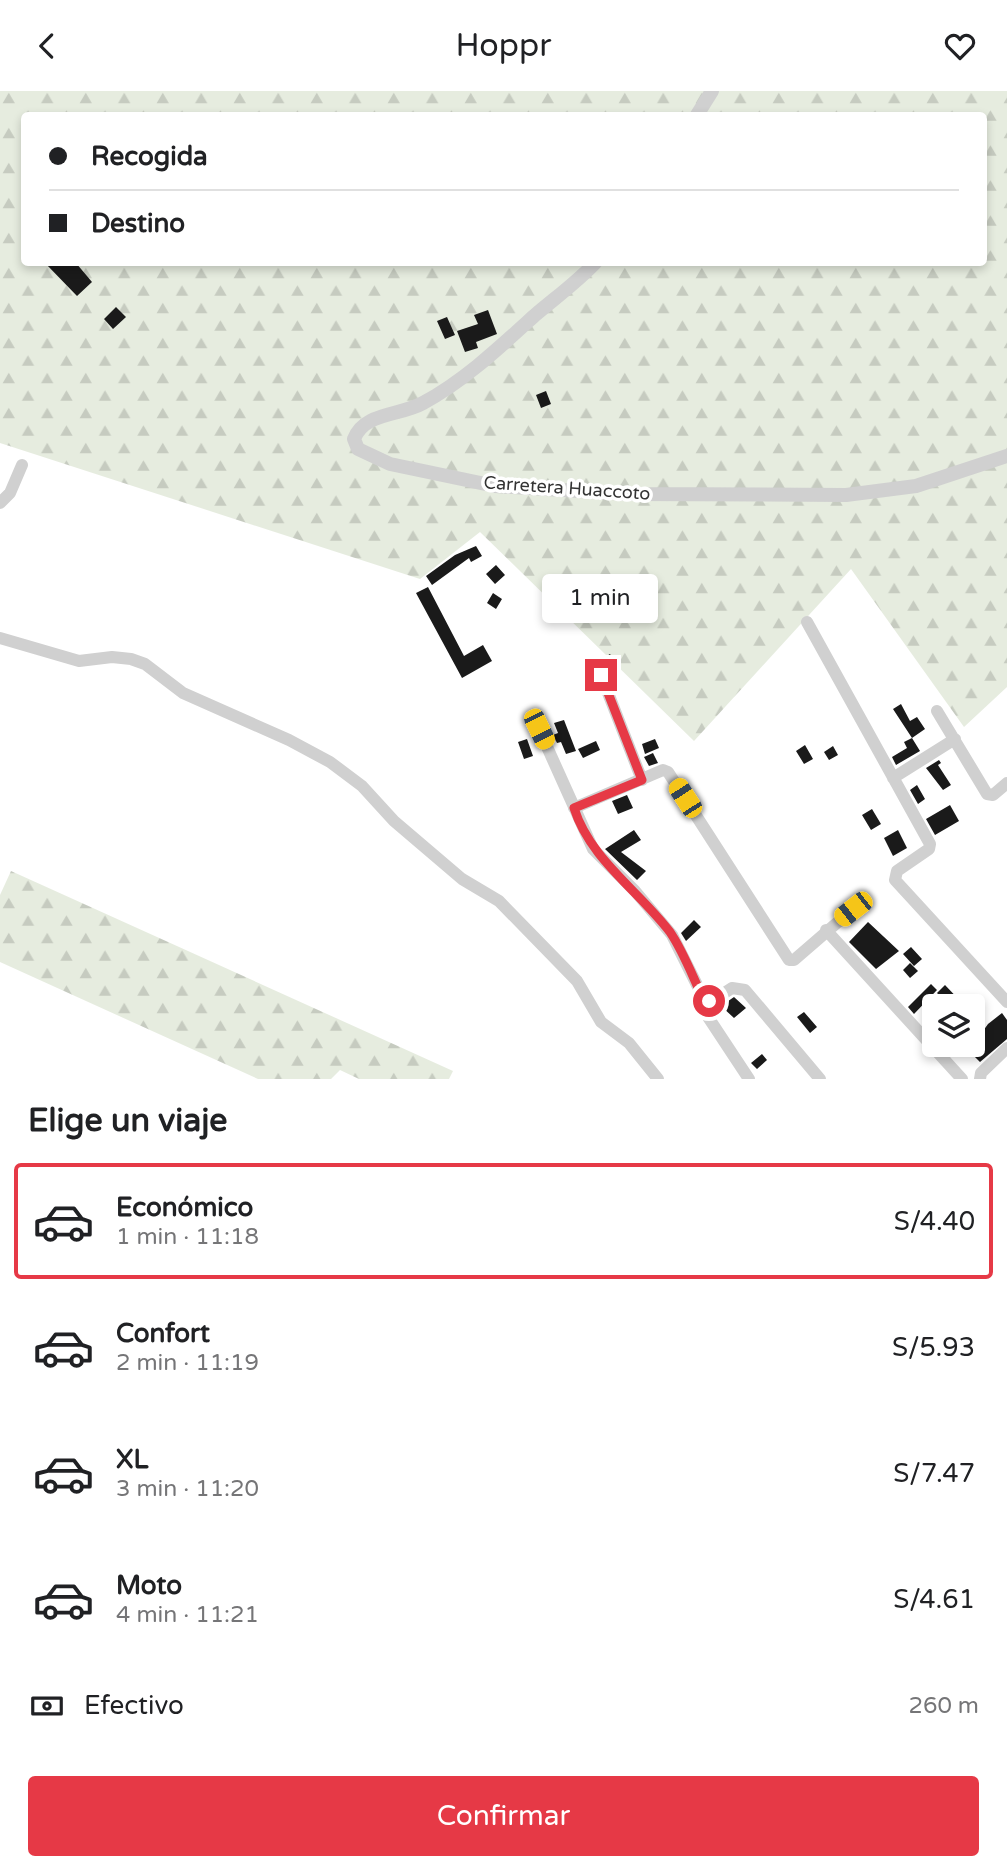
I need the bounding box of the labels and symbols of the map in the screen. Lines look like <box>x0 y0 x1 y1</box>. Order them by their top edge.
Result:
street label: Carretera Huaccoto <box>483 471 651 505</box>
callout: 1 min <box>543 573 659 623</box>
route end <box>585 659 617 691</box>
car <box>521 706 558 752</box>
car <box>665 775 706 821</box>
car <box>830 888 877 930</box>
route start <box>693 985 725 1017</box>

